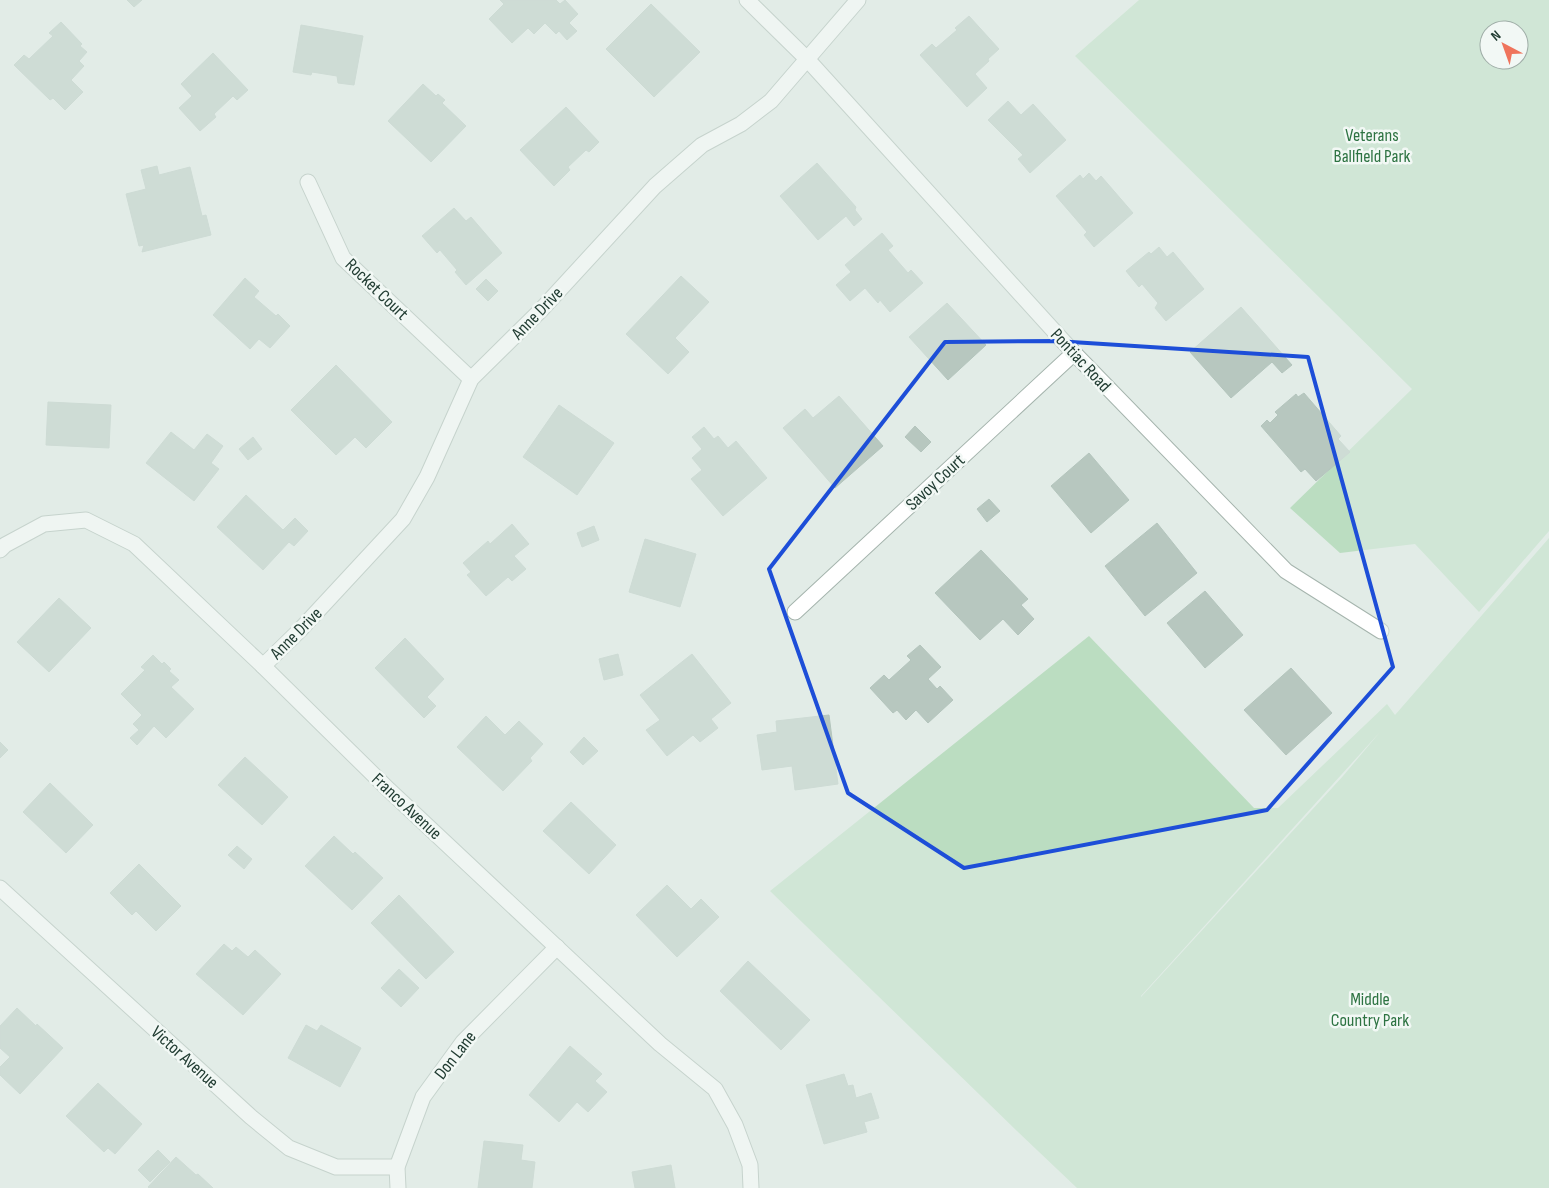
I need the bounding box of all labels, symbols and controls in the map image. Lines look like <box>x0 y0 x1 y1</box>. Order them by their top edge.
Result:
north arrow <box>1479 20 1529 70</box>
text: N <box>1487 27 1504 44</box>
park label: Veterans Ballfield Park <box>1334 125 1411 167</box>
street label: Rocket Court <box>341 254 413 325</box>
street label: Anne Drive <box>507 283 567 345</box>
street label: Pontiac Road <box>1046 324 1115 396</box>
street label: Savoy Court <box>902 449 970 515</box>
street label: Anne Drive <box>265 603 327 664</box>
street label: Franco Avenue <box>367 769 446 844</box>
park label: Middle Country Park <box>1331 989 1409 1031</box>
street label: Victor Avenue <box>147 1022 223 1093</box>
street label: Don Lane <box>430 1027 481 1084</box>

